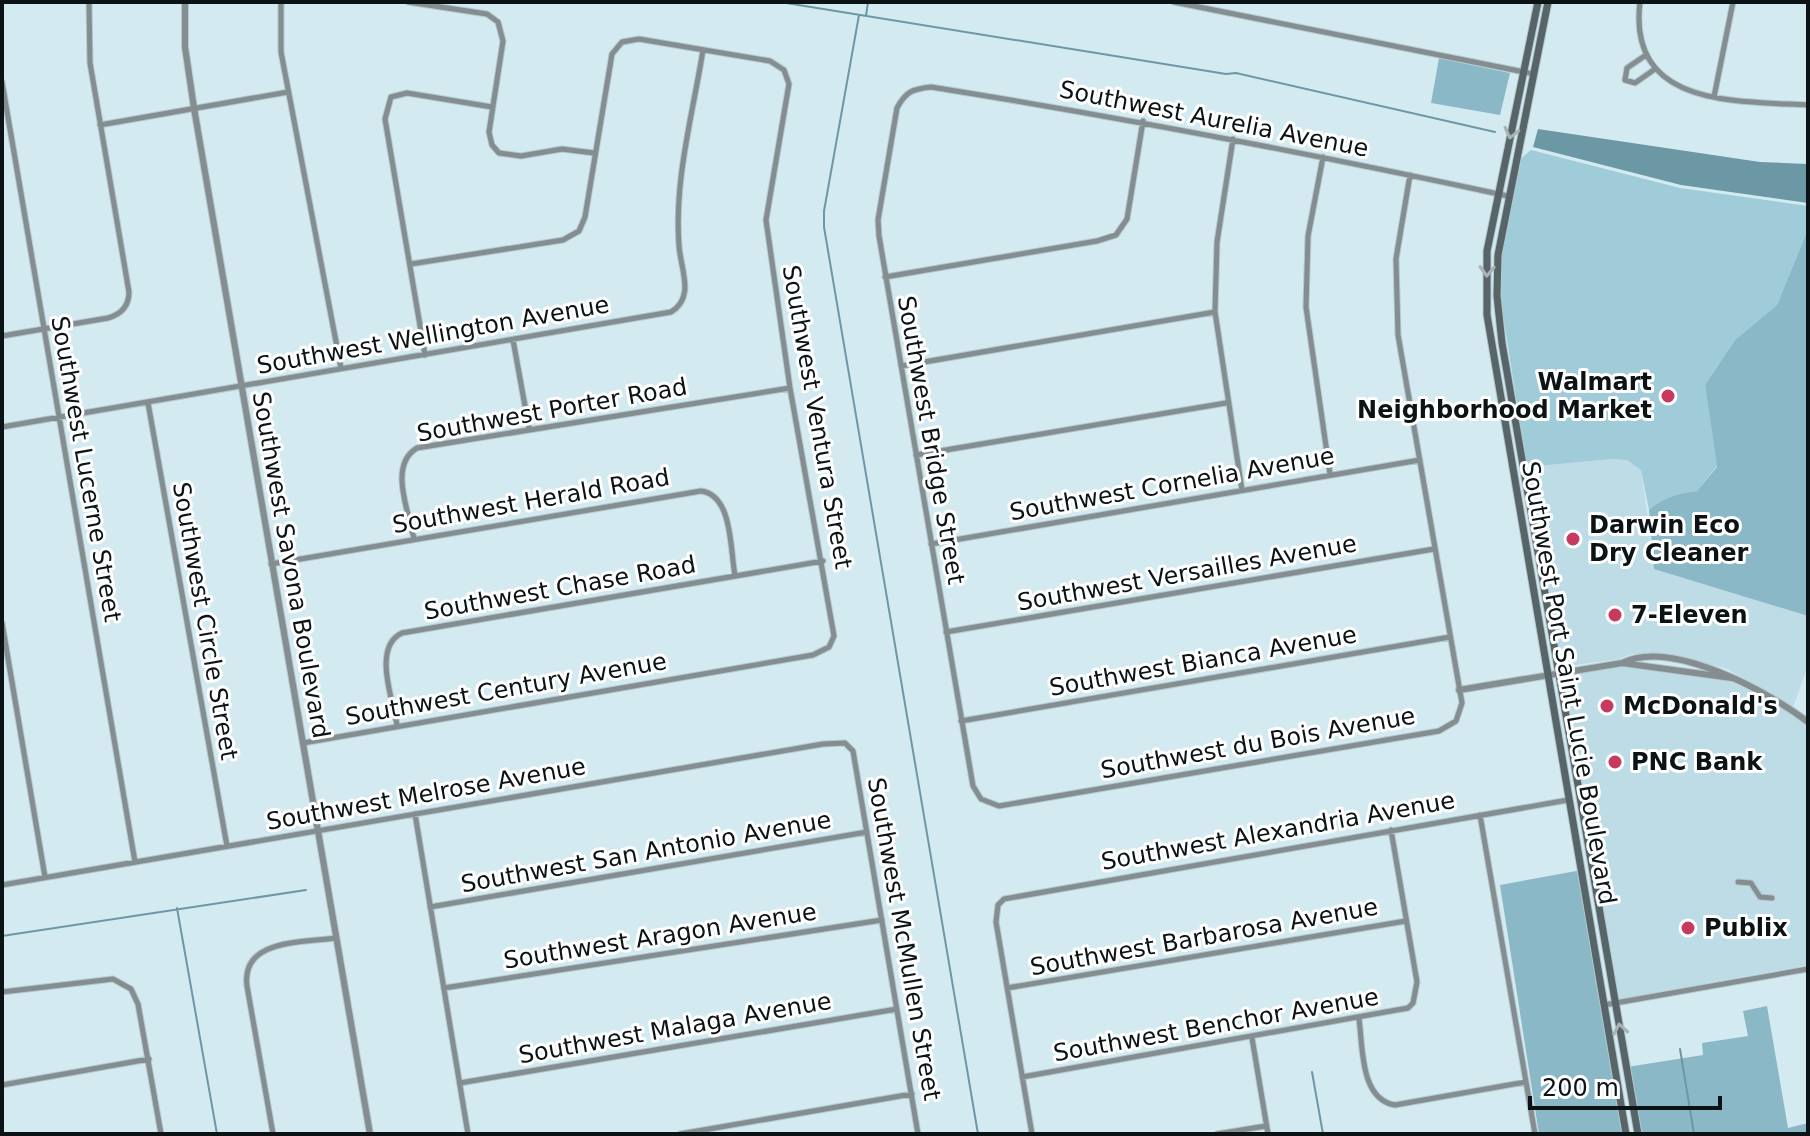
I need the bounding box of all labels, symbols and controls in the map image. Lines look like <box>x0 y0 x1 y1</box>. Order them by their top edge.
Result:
street label: Southwest Aurelia Avenue <box>1057 75 1371 163</box>
one-way arrow <box>1503 126 1520 140</box>
street label: Southwest Ventura Street <box>776 263 858 571</box>
one-way arrow <box>1478 265 1495 278</box>
street label: Southwest Wellington Avenue <box>255 290 611 380</box>
street label: Southwest Bridge Street <box>892 294 970 586</box>
street label: Southwest Lucerne Street <box>45 314 127 624</box>
place label: Walmart Neighborhood Market <box>1357 368 1652 424</box>
street label: Southwest Porter Road <box>415 372 689 448</box>
marker: Walmart Neighborhood Market <box>1659 387 1677 405</box>
street label: Southwest Savona Boulevard <box>247 390 335 740</box>
street label: Southwest Cornelia Avenue <box>1007 442 1337 526</box>
street label: Southwest Port Saint Lucie Boulevard <box>1516 459 1622 907</box>
street label: Southwest Herald Road <box>390 463 672 539</box>
street label: Southwest Circle Street <box>167 480 243 762</box>
place label: Darwin Eco Dry Cleaner <box>1589 511 1748 567</box>
street label: Southwest Versailles Avenue <box>1015 529 1359 617</box>
marker: Darwin Eco Dry Cleaner <box>1564 530 1582 548</box>
street label: Southwest Chase Road <box>422 550 698 626</box>
place label: 7-Eleven <box>1631 601 1748 629</box>
marker: 7-Eleven <box>1606 606 1624 624</box>
street label: Southwest Bianca Avenue <box>1047 620 1359 702</box>
street label: Southwest Century Avenue <box>343 647 669 731</box>
place label: McDonald's <box>1623 692 1778 720</box>
marker: McDonald's <box>1598 697 1616 715</box>
street label: Southwest du Bois Avenue <box>1099 702 1417 784</box>
place label: PNC Bank <box>1631 748 1763 776</box>
street label: Southwest Melrose Avenue <box>264 752 588 836</box>
marker: PNC Bank <box>1606 753 1624 771</box>
street label: Southwest McMullen Street <box>862 775 946 1103</box>
street label: Southwest Alexandria Avenue <box>1099 786 1457 876</box>
street label: Southwest San Antonio Avenue <box>459 806 833 898</box>
street label: Southwest Barbarosa Avenue <box>1028 893 1380 981</box>
street label: Southwest Aragon Avenue <box>501 897 819 975</box>
place label: Publix <box>1704 914 1788 942</box>
marker: Publix <box>1679 919 1697 937</box>
street label: Southwest Benchor Avenue <box>1051 983 1381 1067</box>
street label: Southwest Malaga Avenue <box>516 987 834 1069</box>
one-way arrow <box>1613 1023 1630 1036</box>
scale bar <box>1530 1060 1720 1110</box>
text: 200 m <box>1542 1074 1619 1102</box>

